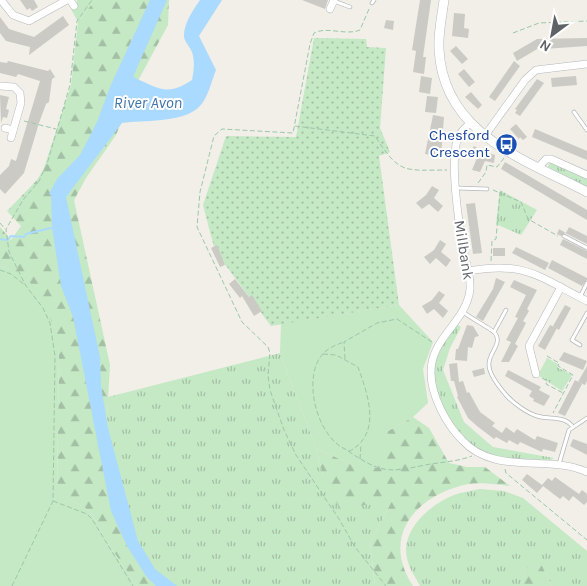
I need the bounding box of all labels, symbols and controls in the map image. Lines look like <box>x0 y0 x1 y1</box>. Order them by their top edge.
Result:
north arrow <box>527 10 577 60</box>
text: N <box>537 36 554 55</box>
water label: River Avon <box>114 93 182 112</box>
place label: Chesford Crescent <box>429 126 490 161</box>
bus stop icon: Chesford Crescent <box>494 132 518 156</box>
street label: Millbank <box>450 219 478 281</box>

